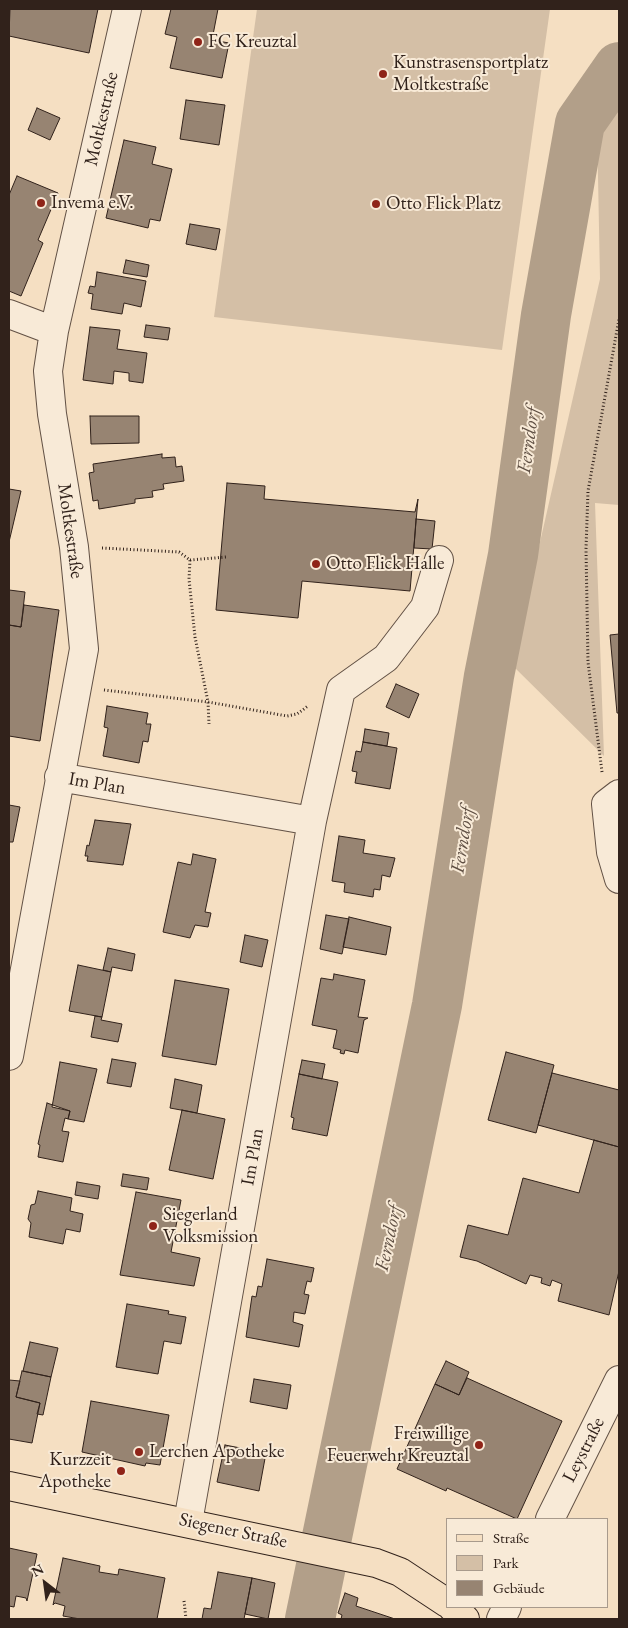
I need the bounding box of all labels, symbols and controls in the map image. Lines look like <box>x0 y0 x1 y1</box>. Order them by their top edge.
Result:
place label: FC Kreuztal <box>208 31 297 53</box>
marker: FC Kreuztal <box>192 36 204 48</box>
place label: Kunstrasensportplatz Moltkestraße <box>393 52 548 96</box>
marker: Kunstrasensportplatz Moltkestraße <box>377 68 389 80</box>
street label: Moltkestraße <box>80 70 124 168</box>
place label: Invema e.V. <box>51 192 134 214</box>
place label: Otto Flick Platz <box>386 193 501 215</box>
marker: Invema e.V. <box>35 197 47 209</box>
marker: Otto Flick Platz <box>370 198 382 210</box>
water label: Ferndorf <box>512 405 546 475</box>
street label: Moltkestraße <box>52 482 88 580</box>
place label: Otto Flick Halle <box>326 553 445 575</box>
marker: Otto Flick Halle <box>310 558 322 570</box>
street label: Im Plan <box>67 768 127 800</box>
water label: Ferndorf <box>446 805 480 875</box>
street label: Im Plan <box>237 1127 269 1187</box>
water label: Ferndorf <box>370 1203 408 1273</box>
place label: Siegerland Volksmission <box>163 1204 258 1248</box>
marker: Siegerland Volksmission <box>147 1220 159 1232</box>
street label: Leystraße <box>558 1414 610 1486</box>
place label: Freiwillige Feuerwehr Kreuztal <box>327 1423 469 1467</box>
marker: Freiwillige Feuerwehr Kreuztal <box>473 1439 485 1451</box>
place label: Lerchen Apotheke <box>149 1441 285 1463</box>
marker: Lerchen Apotheke <box>133 1446 145 1458</box>
place label: Kurzzeit Apotheke <box>39 1449 111 1493</box>
marker: Kurzzeit Apotheke <box>115 1465 127 1477</box>
street label: Siegener Straße <box>177 1508 289 1554</box>
legend <box>446 1518 608 1608</box>
text: Straße <box>493 1528 529 1547</box>
text: Park <box>493 1553 519 1572</box>
north arrow <box>20 1558 70 1608</box>
text: N <box>28 1559 47 1581</box>
text: Gebäude <box>493 1578 545 1597</box>

